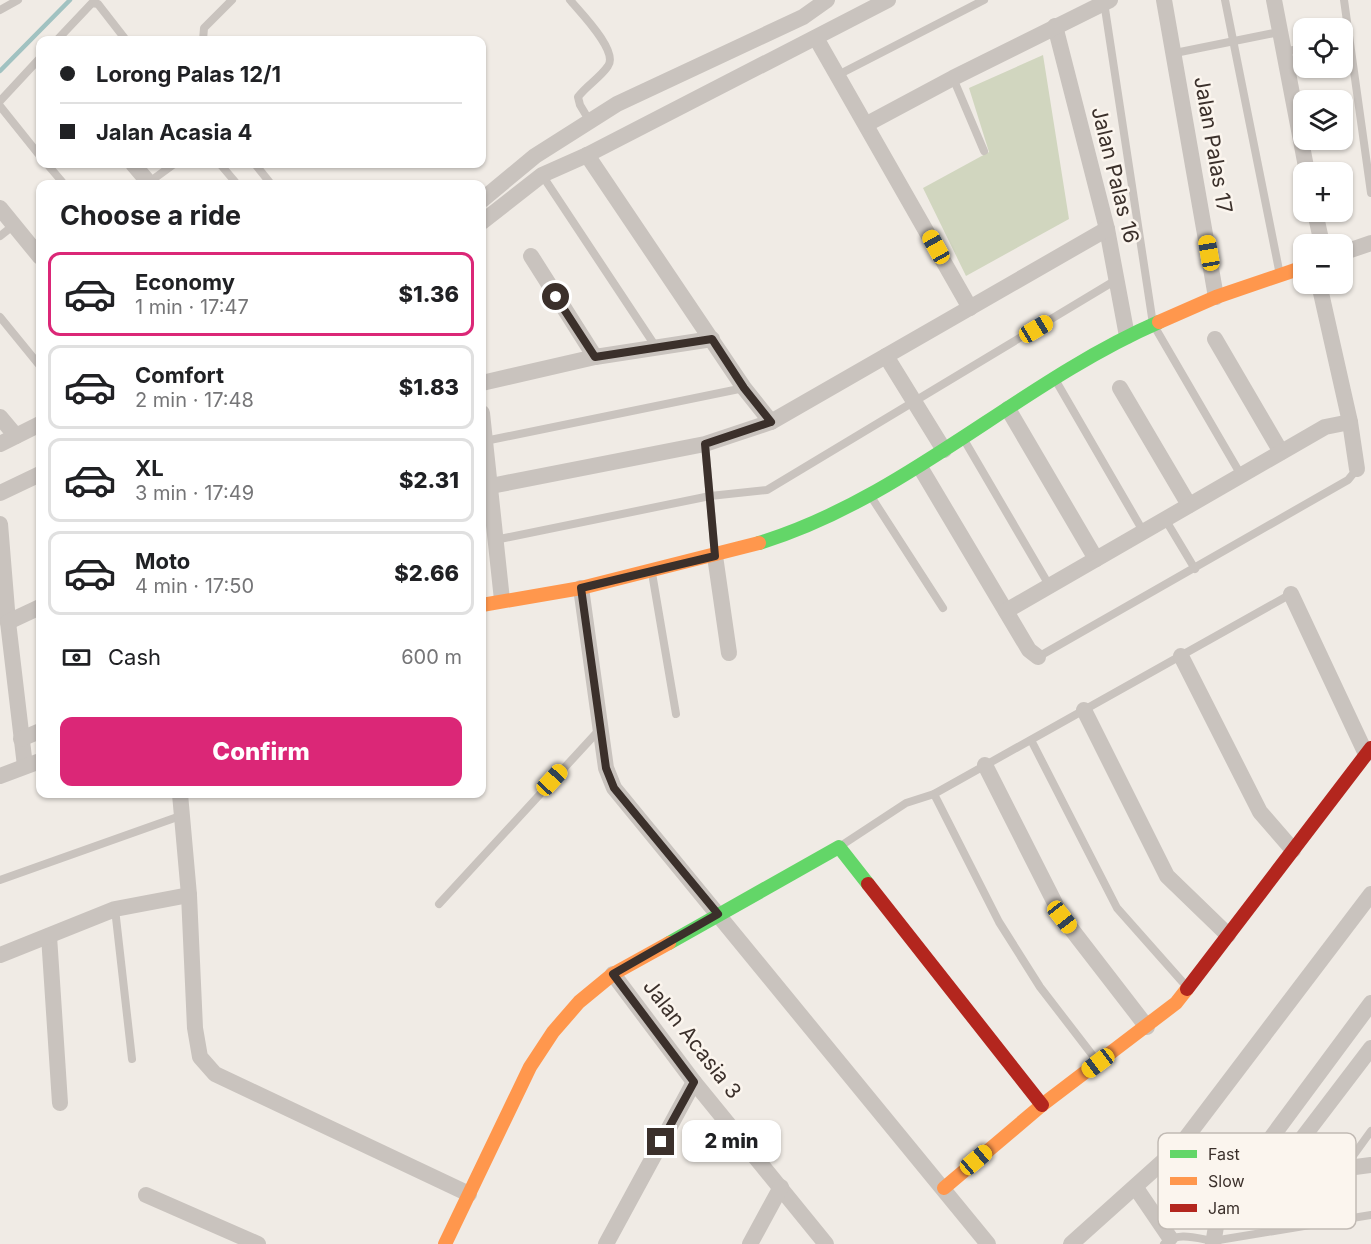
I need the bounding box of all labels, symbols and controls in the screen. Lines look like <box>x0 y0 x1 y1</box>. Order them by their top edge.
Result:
map controls <box>1293 18 1353 294</box>
button: locate <box>1293 18 1353 78</box>
text: Lorong Palas 12/1 <box>96 61 281 87</box>
street label: Jalan Palas 17 <box>1189 75 1238 215</box>
button: layers <box>1293 90 1353 150</box>
street label: Jalan Palas 16 <box>1086 104 1145 246</box>
text: Jalan Acasia 4 <box>96 119 252 145</box>
button: + <box>1293 162 1353 222</box>
text: Choose a ride <box>60 199 241 232</box>
car <box>919 227 953 267</box>
car <box>1197 234 1221 272</box>
button: − <box>1293 234 1353 294</box>
icon: car <box>63 267 117 321</box>
text: Economy <box>135 269 235 295</box>
text: $1.36 <box>398 281 459 307</box>
route start <box>542 283 569 310</box>
text: 1 min · 17:47 <box>135 295 249 319</box>
car <box>1016 312 1056 346</box>
icon: car <box>63 360 117 414</box>
text: Comfort <box>135 362 224 388</box>
text: $1.83 <box>399 374 459 400</box>
text: 2 min · 17:48 <box>135 388 254 412</box>
icon: car <box>63 453 117 507</box>
text: XL <box>135 455 164 481</box>
text: $2.31 <box>399 467 459 493</box>
text: 3 min · 17:49 <box>135 481 254 505</box>
icon: car <box>63 546 117 600</box>
text: Moto <box>135 548 190 574</box>
text: $2.66 <box>394 560 459 586</box>
text: 4 min · 17:50 <box>135 574 254 598</box>
icon: cash <box>60 641 93 674</box>
text: Cash <box>108 644 161 670</box>
text: 600 m <box>401 645 462 669</box>
button: Confirm <box>60 717 462 786</box>
car <box>533 761 571 799</box>
car <box>1044 897 1080 937</box>
street label: Jalan Acasia 3 <box>638 974 747 1103</box>
car <box>1078 1045 1118 1081</box>
callout: 2 min <box>682 1121 781 1163</box>
route end <box>647 1128 674 1155</box>
text: 2 min <box>704 1129 759 1153</box>
legend <box>1158 1133 1356 1229</box>
car <box>956 1142 996 1178</box>
text: Fast <box>1208 1144 1240 1164</box>
text: Slow <box>1208 1171 1245 1191</box>
text: Jam <box>1208 1198 1240 1218</box>

